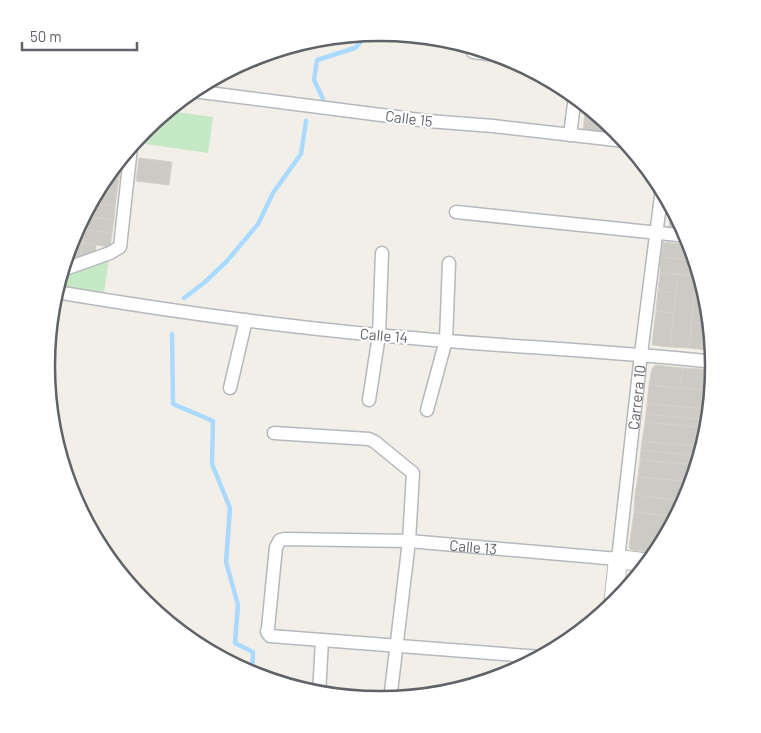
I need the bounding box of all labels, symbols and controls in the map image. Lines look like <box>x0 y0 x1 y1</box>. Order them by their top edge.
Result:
scale bar <box>22 20 138 52</box>
text: 50 m <box>30 27 62 45</box>
street label: Calle 15 <box>384 106 434 130</box>
street label: Calle 14 <box>359 324 409 346</box>
street label: Carrera 10 <box>624 364 649 431</box>
street label: Calle 13 <box>449 536 498 558</box>

